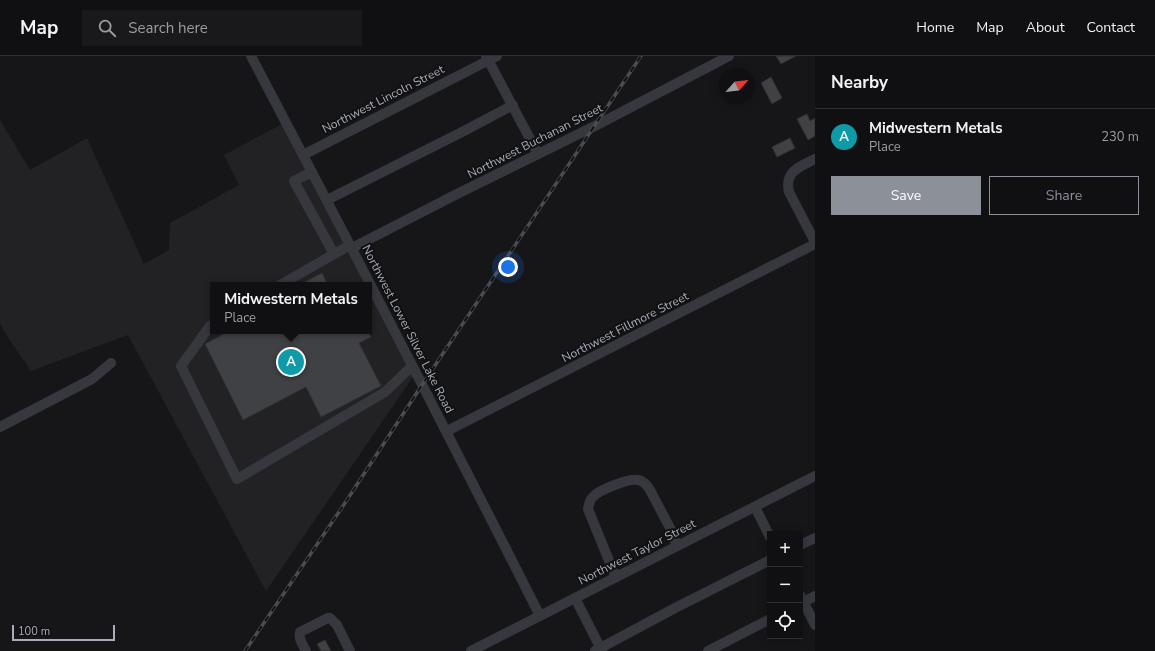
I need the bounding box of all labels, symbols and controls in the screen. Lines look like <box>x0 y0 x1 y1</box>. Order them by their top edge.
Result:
search box <box>82 10 362 46</box>
text: Map <box>20 15 58 41</box>
icon: search <box>96 17 118 39</box>
text: Search here <box>128 18 208 38</box>
text: Home <box>916 18 954 37</box>
text: Map <box>976 18 1004 37</box>
text: About <box>1026 18 1065 37</box>
text: Contact <box>1087 18 1135 37</box>
street label: Northwest Lincoln Street <box>319 61 447 137</box>
north arrow <box>719 68 755 104</box>
text: Nearby <box>831 71 888 94</box>
street label: Northwest Buchanan Street <box>465 99 606 182</box>
text: Midwestern Metals <box>869 118 1003 138</box>
text: A <box>839 128 849 146</box>
text: 230 m <box>1101 128 1139 146</box>
text: Place <box>869 138 901 156</box>
button: Save <box>831 176 981 215</box>
button: Share <box>989 176 1139 215</box>
street label: Northwest Lower Silver Lake Road <box>358 242 458 416</box>
your location <box>498 257 518 277</box>
popup <box>210 282 372 334</box>
street label: Northwest Fillmore Street <box>559 288 692 366</box>
text: Midwestern Metals <box>224 289 358 309</box>
text: Place <box>224 309 256 327</box>
pin: A <box>278 347 304 377</box>
street label: Northwest Taylor Street <box>576 515 699 589</box>
map controls <box>767 531 803 639</box>
button: + <box>767 531 803 567</box>
button: − <box>767 567 803 603</box>
button: locate <box>767 603 803 639</box>
scale bar <box>12 623 115 642</box>
text: 100 m <box>18 624 50 639</box>

